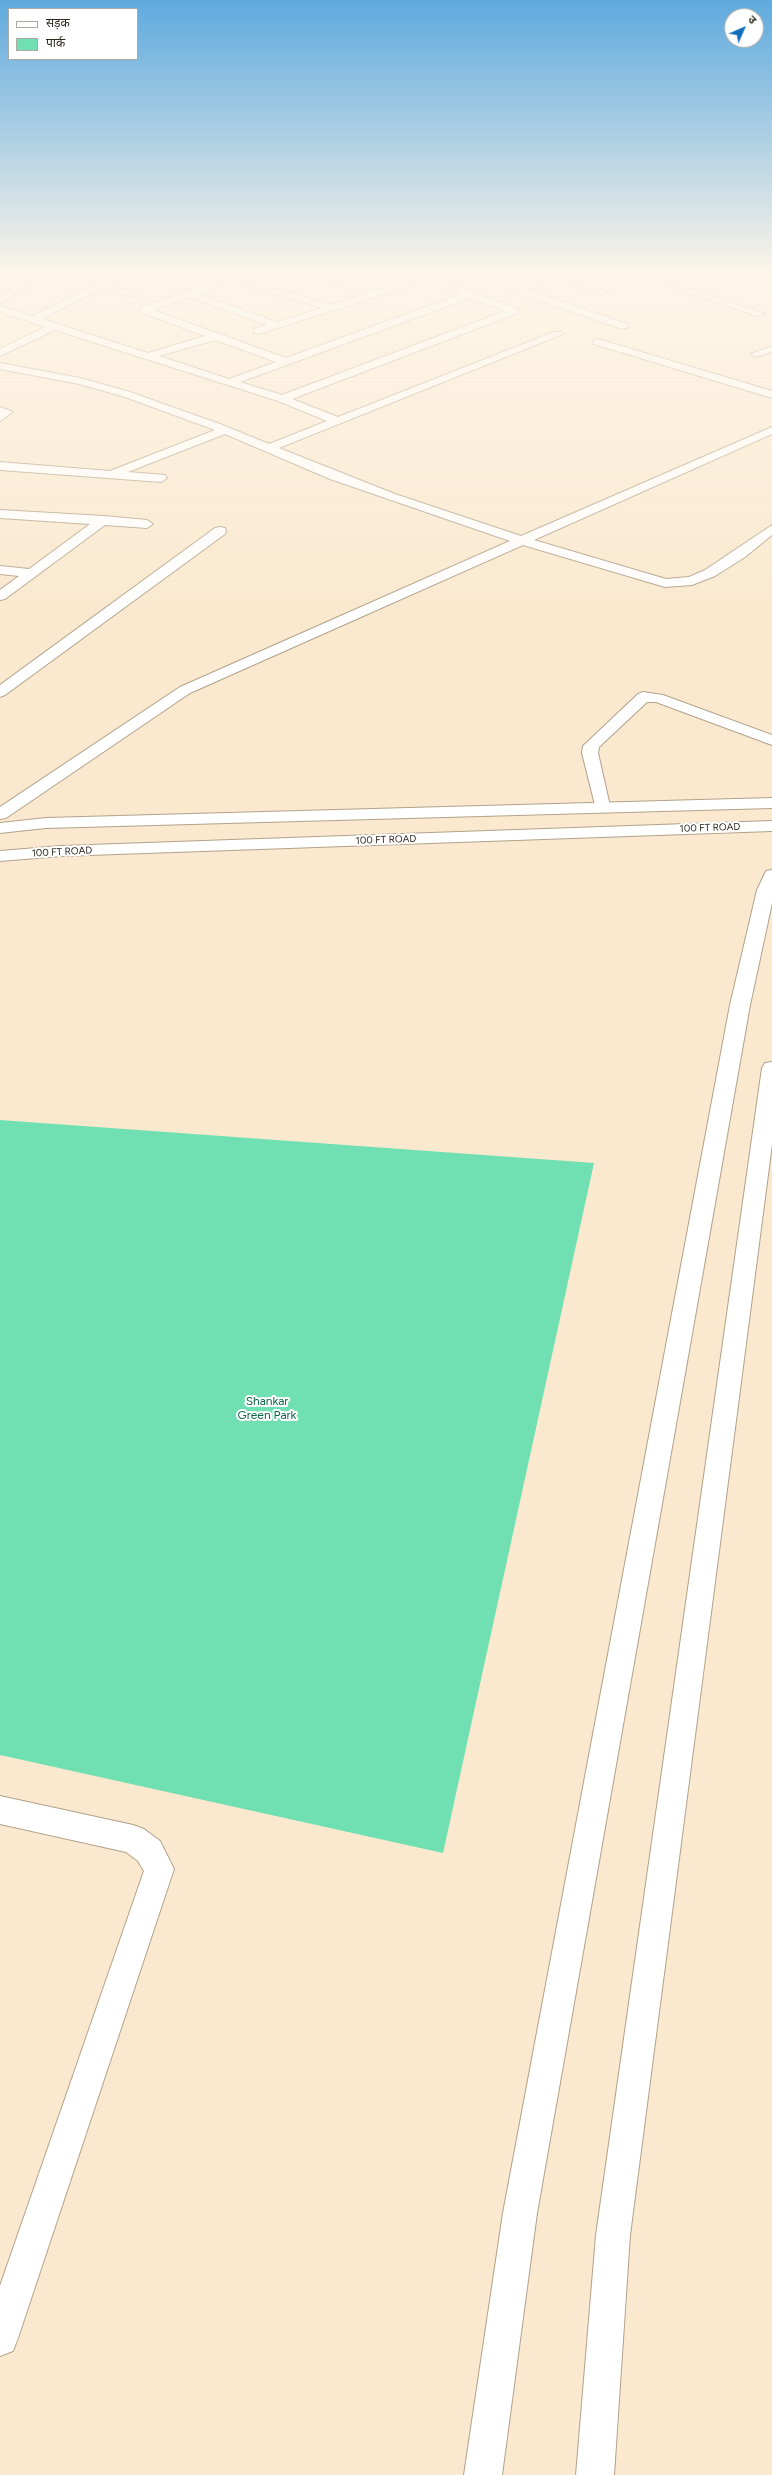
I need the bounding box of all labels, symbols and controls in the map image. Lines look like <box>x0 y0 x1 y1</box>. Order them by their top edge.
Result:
legend <box>8 8 138 60</box>
north arrow <box>724 8 764 48</box>
text: उ <box>745 13 759 27</box>
text: सड़क <box>46 16 70 30</box>
text: पार्क <box>46 36 65 50</box>
street label: 100 FT ROAD <box>680 821 740 835</box>
street label: 100 FT ROAD <box>356 833 416 847</box>
street label: 100 FT ROAD <box>31 844 93 860</box>
park label: Shankar Green Park <box>238 1394 296 1422</box>

